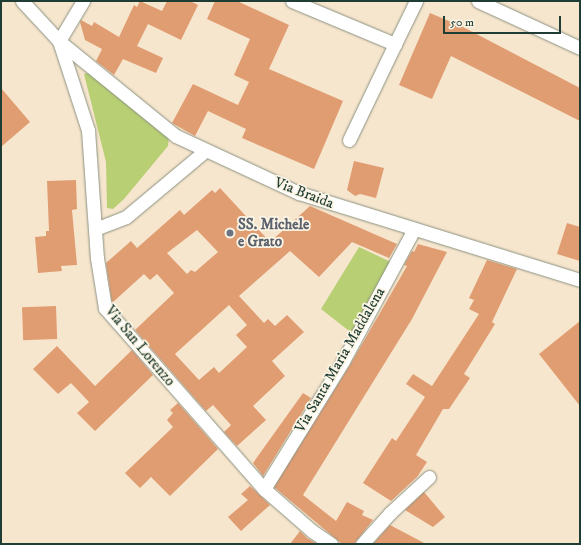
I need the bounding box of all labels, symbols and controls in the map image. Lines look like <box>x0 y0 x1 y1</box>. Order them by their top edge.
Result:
scale bar <box>445 8 563 34</box>
text: 50 m <box>450 15 474 30</box>
street label: Via Braida <box>272 174 336 212</box>
place label: SS. Michele e Grato <box>238 215 309 250</box>
marker: SS. Michele e Grato <box>225 228 235 238</box>
street label: Via Santa Maria Maddalena <box>291 284 389 436</box>
street label: Via San Lorenzo <box>101 302 179 390</box>

